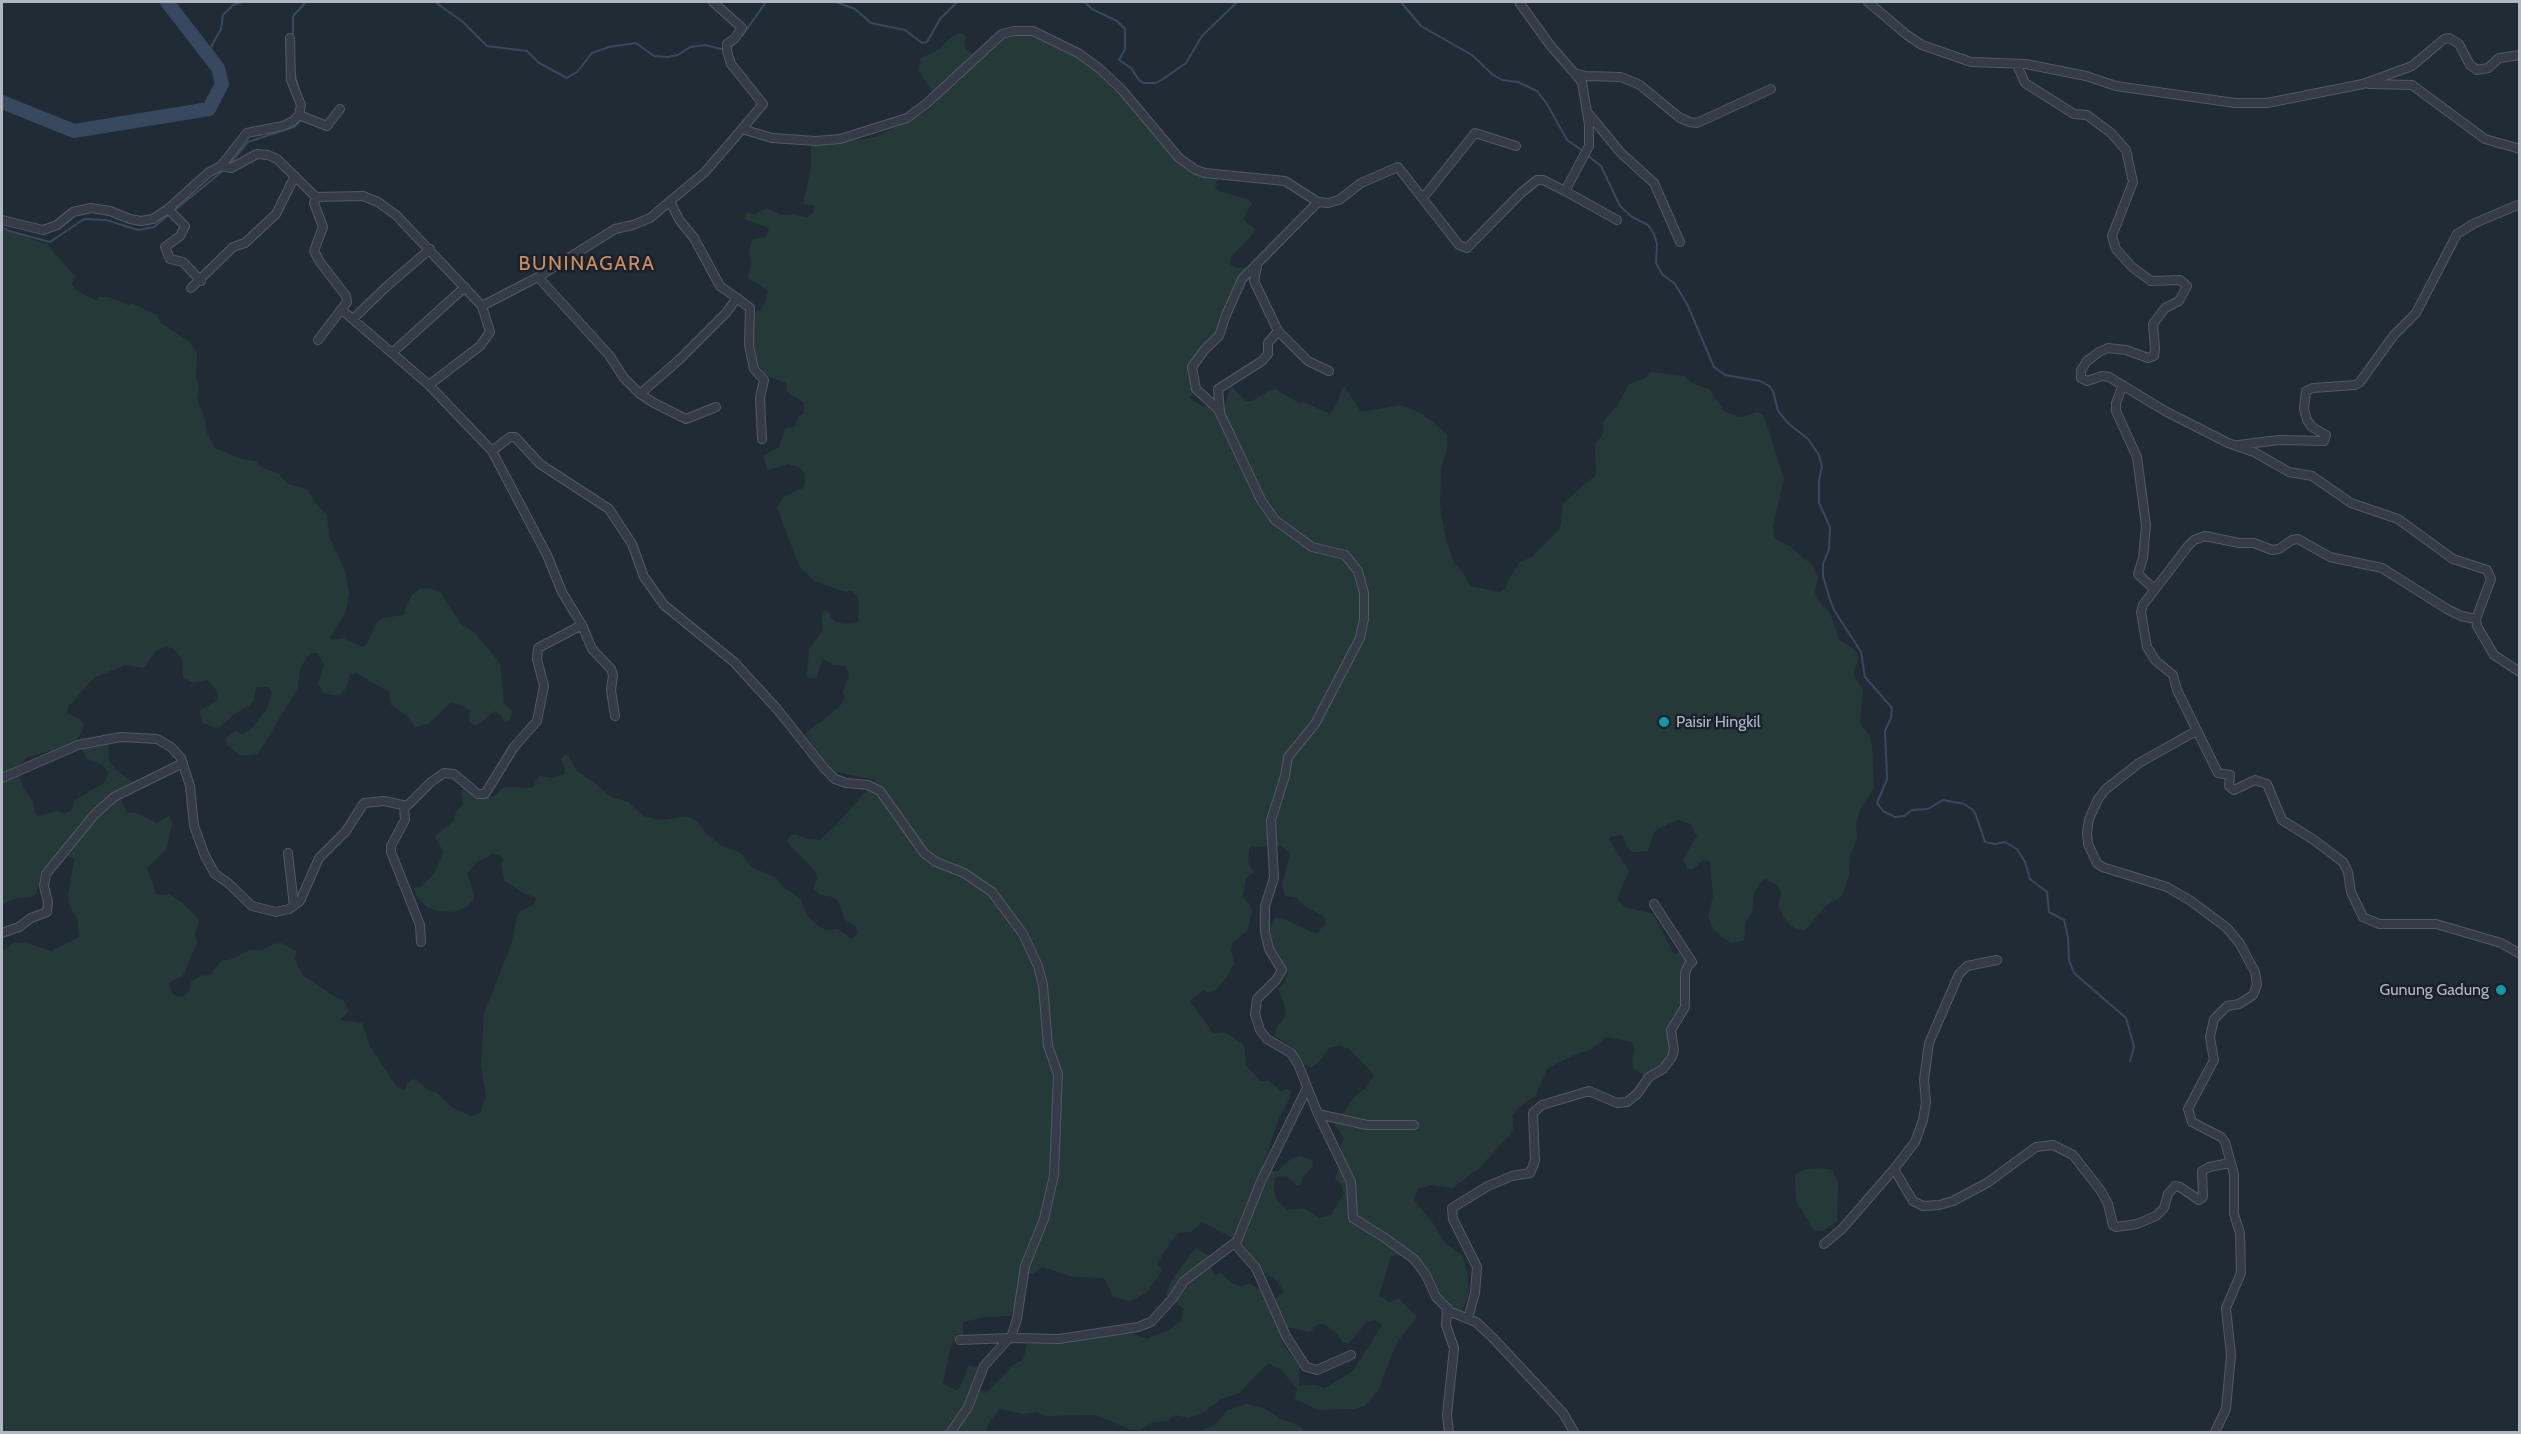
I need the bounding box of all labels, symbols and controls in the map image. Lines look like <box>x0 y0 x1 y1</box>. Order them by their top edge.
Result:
district label: BUNINAGARA <box>519 252 655 276</box>
place label: Paisir Hingkil <box>1676 712 1760 732</box>
marker: Paisir Hingkil <box>1657 715 1671 729</box>
place label: Gunung Gadung <box>2380 980 2489 1000</box>
marker: Gunung Gadung <box>2494 983 2508 997</box>

